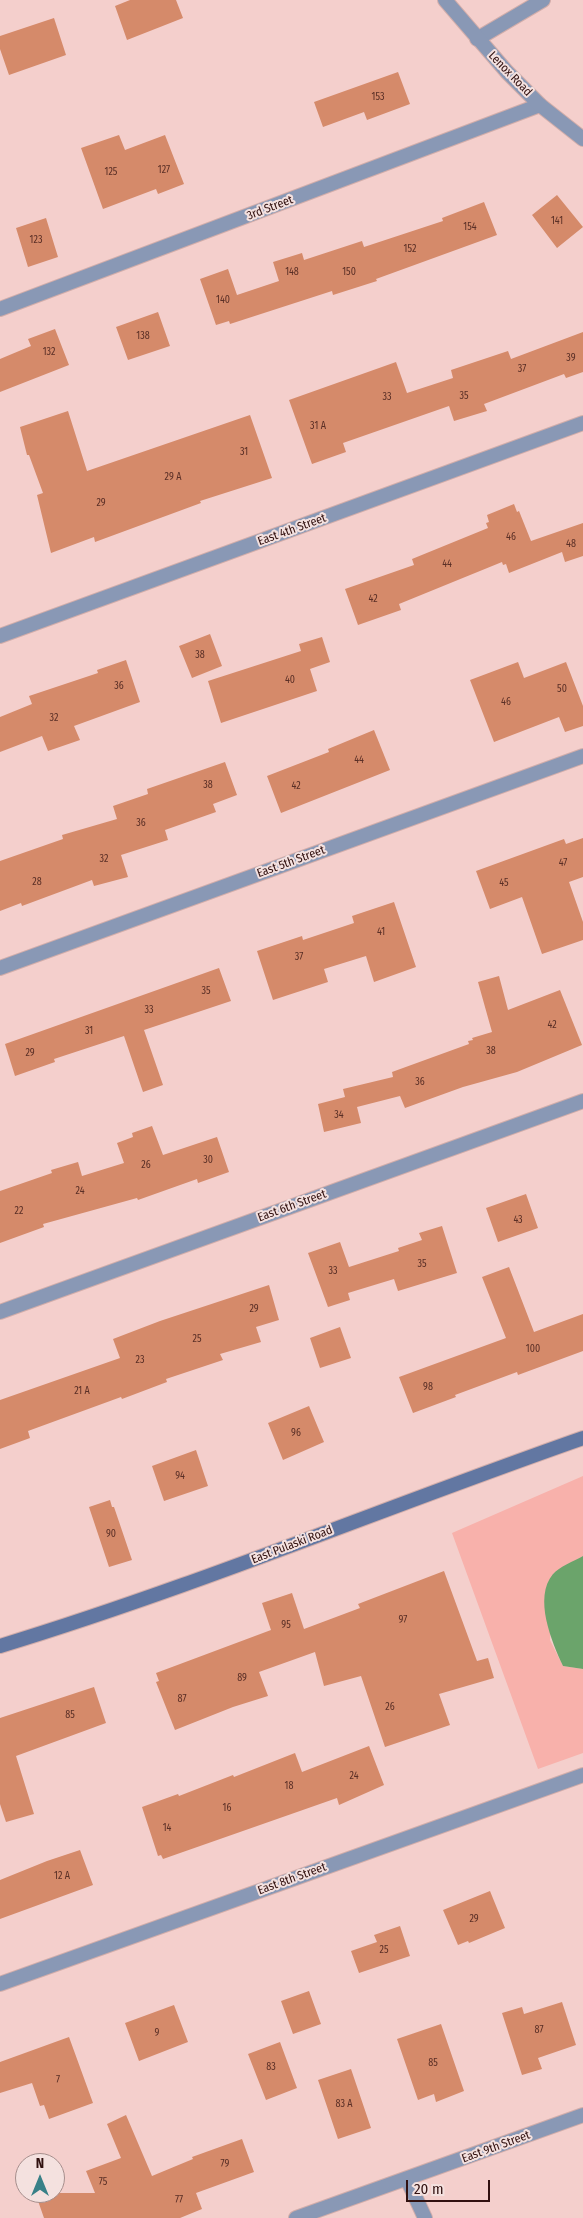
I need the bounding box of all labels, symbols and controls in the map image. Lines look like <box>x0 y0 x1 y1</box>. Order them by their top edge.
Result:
street label: Lenox Road <box>485 49 535 99</box>
house number: 153 <box>372 91 384 103</box>
house number: 127 <box>158 164 170 176</box>
house number: 125 <box>105 166 117 178</box>
street label: 3rd Street <box>245 193 295 223</box>
house number: 141 <box>551 215 563 227</box>
house number: 154 <box>463 221 477 233</box>
house number: 123 <box>30 234 42 246</box>
house number: 152 <box>404 243 416 255</box>
house number: 148 <box>285 266 299 278</box>
house number: 150 <box>342 266 356 278</box>
house number: 140 <box>216 294 230 306</box>
house number: 138 <box>136 330 150 342</box>
house number: 132 <box>43 346 55 358</box>
house number: 39 <box>566 352 576 364</box>
house number: 37 <box>518 363 526 375</box>
house number: 35 <box>459 390 469 402</box>
house number: 33 <box>382 391 392 403</box>
house number: 31 A <box>310 420 326 432</box>
house number: 31 <box>240 446 248 458</box>
house number: 29 A <box>165 471 181 483</box>
house number: 29 <box>96 497 106 509</box>
street label: East 4th Street <box>256 511 328 549</box>
house number: 46 <box>506 531 516 543</box>
house number: 48 <box>566 538 576 550</box>
house number: 44 <box>442 558 452 570</box>
house number: 42 <box>368 593 378 605</box>
house number: 38 <box>195 649 205 661</box>
house number: 40 <box>285 674 295 686</box>
house number: 36 <box>114 680 124 692</box>
house number: 50 <box>557 683 567 695</box>
house number: 46 <box>501 696 511 708</box>
house number: 32 <box>50 712 58 724</box>
house number: 44 <box>354 754 364 766</box>
house number: 38 <box>203 779 213 791</box>
house number: 42 <box>291 780 301 792</box>
house number: 36 <box>136 817 146 829</box>
street label: East 5th Street <box>255 843 327 881</box>
house number: 32 <box>100 853 108 865</box>
house number: 47 <box>559 857 567 869</box>
house number: 28 <box>32 876 42 888</box>
house number: 45 <box>499 877 509 889</box>
house number: 41 <box>377 926 385 938</box>
house number: 37 <box>295 951 303 963</box>
house number: 35 <box>201 985 211 997</box>
house number: 33 <box>144 1004 154 1016</box>
house number: 42 <box>547 1019 557 1031</box>
house number: 31 <box>85 1025 93 1037</box>
house number: 38 <box>486 1045 496 1057</box>
house number: 29 <box>25 1047 35 1059</box>
house number: 36 <box>415 1076 425 1088</box>
house number: 34 <box>334 1109 344 1121</box>
house number: 30 <box>203 1154 213 1166</box>
house number: 26 <box>141 1159 151 1171</box>
house number: 24 <box>75 1185 85 1197</box>
street label: East 6th Street <box>256 1187 328 1225</box>
house number: 22 <box>15 1205 23 1217</box>
house number: 43 <box>513 1214 523 1226</box>
house number: 35 <box>417 1258 427 1270</box>
house number: 33 <box>328 1265 338 1277</box>
house number: 29 <box>249 1303 259 1315</box>
house number: 25 <box>193 1333 201 1345</box>
house number: 100 <box>526 1343 540 1355</box>
house number: 23 <box>136 1354 144 1366</box>
house number: 98 <box>423 1381 433 1393</box>
house number: 21 A <box>74 1385 90 1397</box>
house number: 96 <box>291 1427 301 1439</box>
house number: 94 <box>175 1470 185 1482</box>
street label: East Pulaski Road <box>249 1523 335 1567</box>
house number: 90 <box>106 1528 116 1540</box>
house number: 97 <box>399 1614 407 1626</box>
house number: 95 <box>281 1619 291 1631</box>
house number: 89 <box>237 1672 247 1684</box>
house number: 87 <box>178 1693 186 1705</box>
house number: 26 <box>385 1701 395 1713</box>
house number: 85 <box>65 1709 75 1721</box>
house number: 24 <box>349 1770 359 1782</box>
house number: 18 <box>285 1780 293 1792</box>
house number: 16 <box>223 1802 231 1814</box>
house number: 14 <box>163 1822 171 1834</box>
street label: East 8th Street <box>256 1860 328 1898</box>
house number: 12 A <box>54 1870 70 1882</box>
house number: 29 <box>469 1913 479 1925</box>
house number: 25 <box>380 1944 388 1956</box>
house number: 87 <box>535 2024 543 2036</box>
house number: 9 <box>155 2027 159 2039</box>
house number: 85 <box>428 2057 438 2069</box>
house number: 83 <box>266 2061 276 2073</box>
house number: 7 <box>56 2074 60 2086</box>
house number: 83 A <box>335 2098 353 2110</box>
street label: East 9th Street <box>460 2128 532 2166</box>
north arrow <box>15 2153 65 2203</box>
text: N <box>36 2155 44 2172</box>
house number: 79 <box>221 2158 229 2170</box>
scale bar <box>408 2170 492 2202</box>
house number: 75 <box>99 2176 107 2188</box>
text: 20 m <box>414 2180 444 2198</box>
house number: 77 <box>175 2194 183 2206</box>

